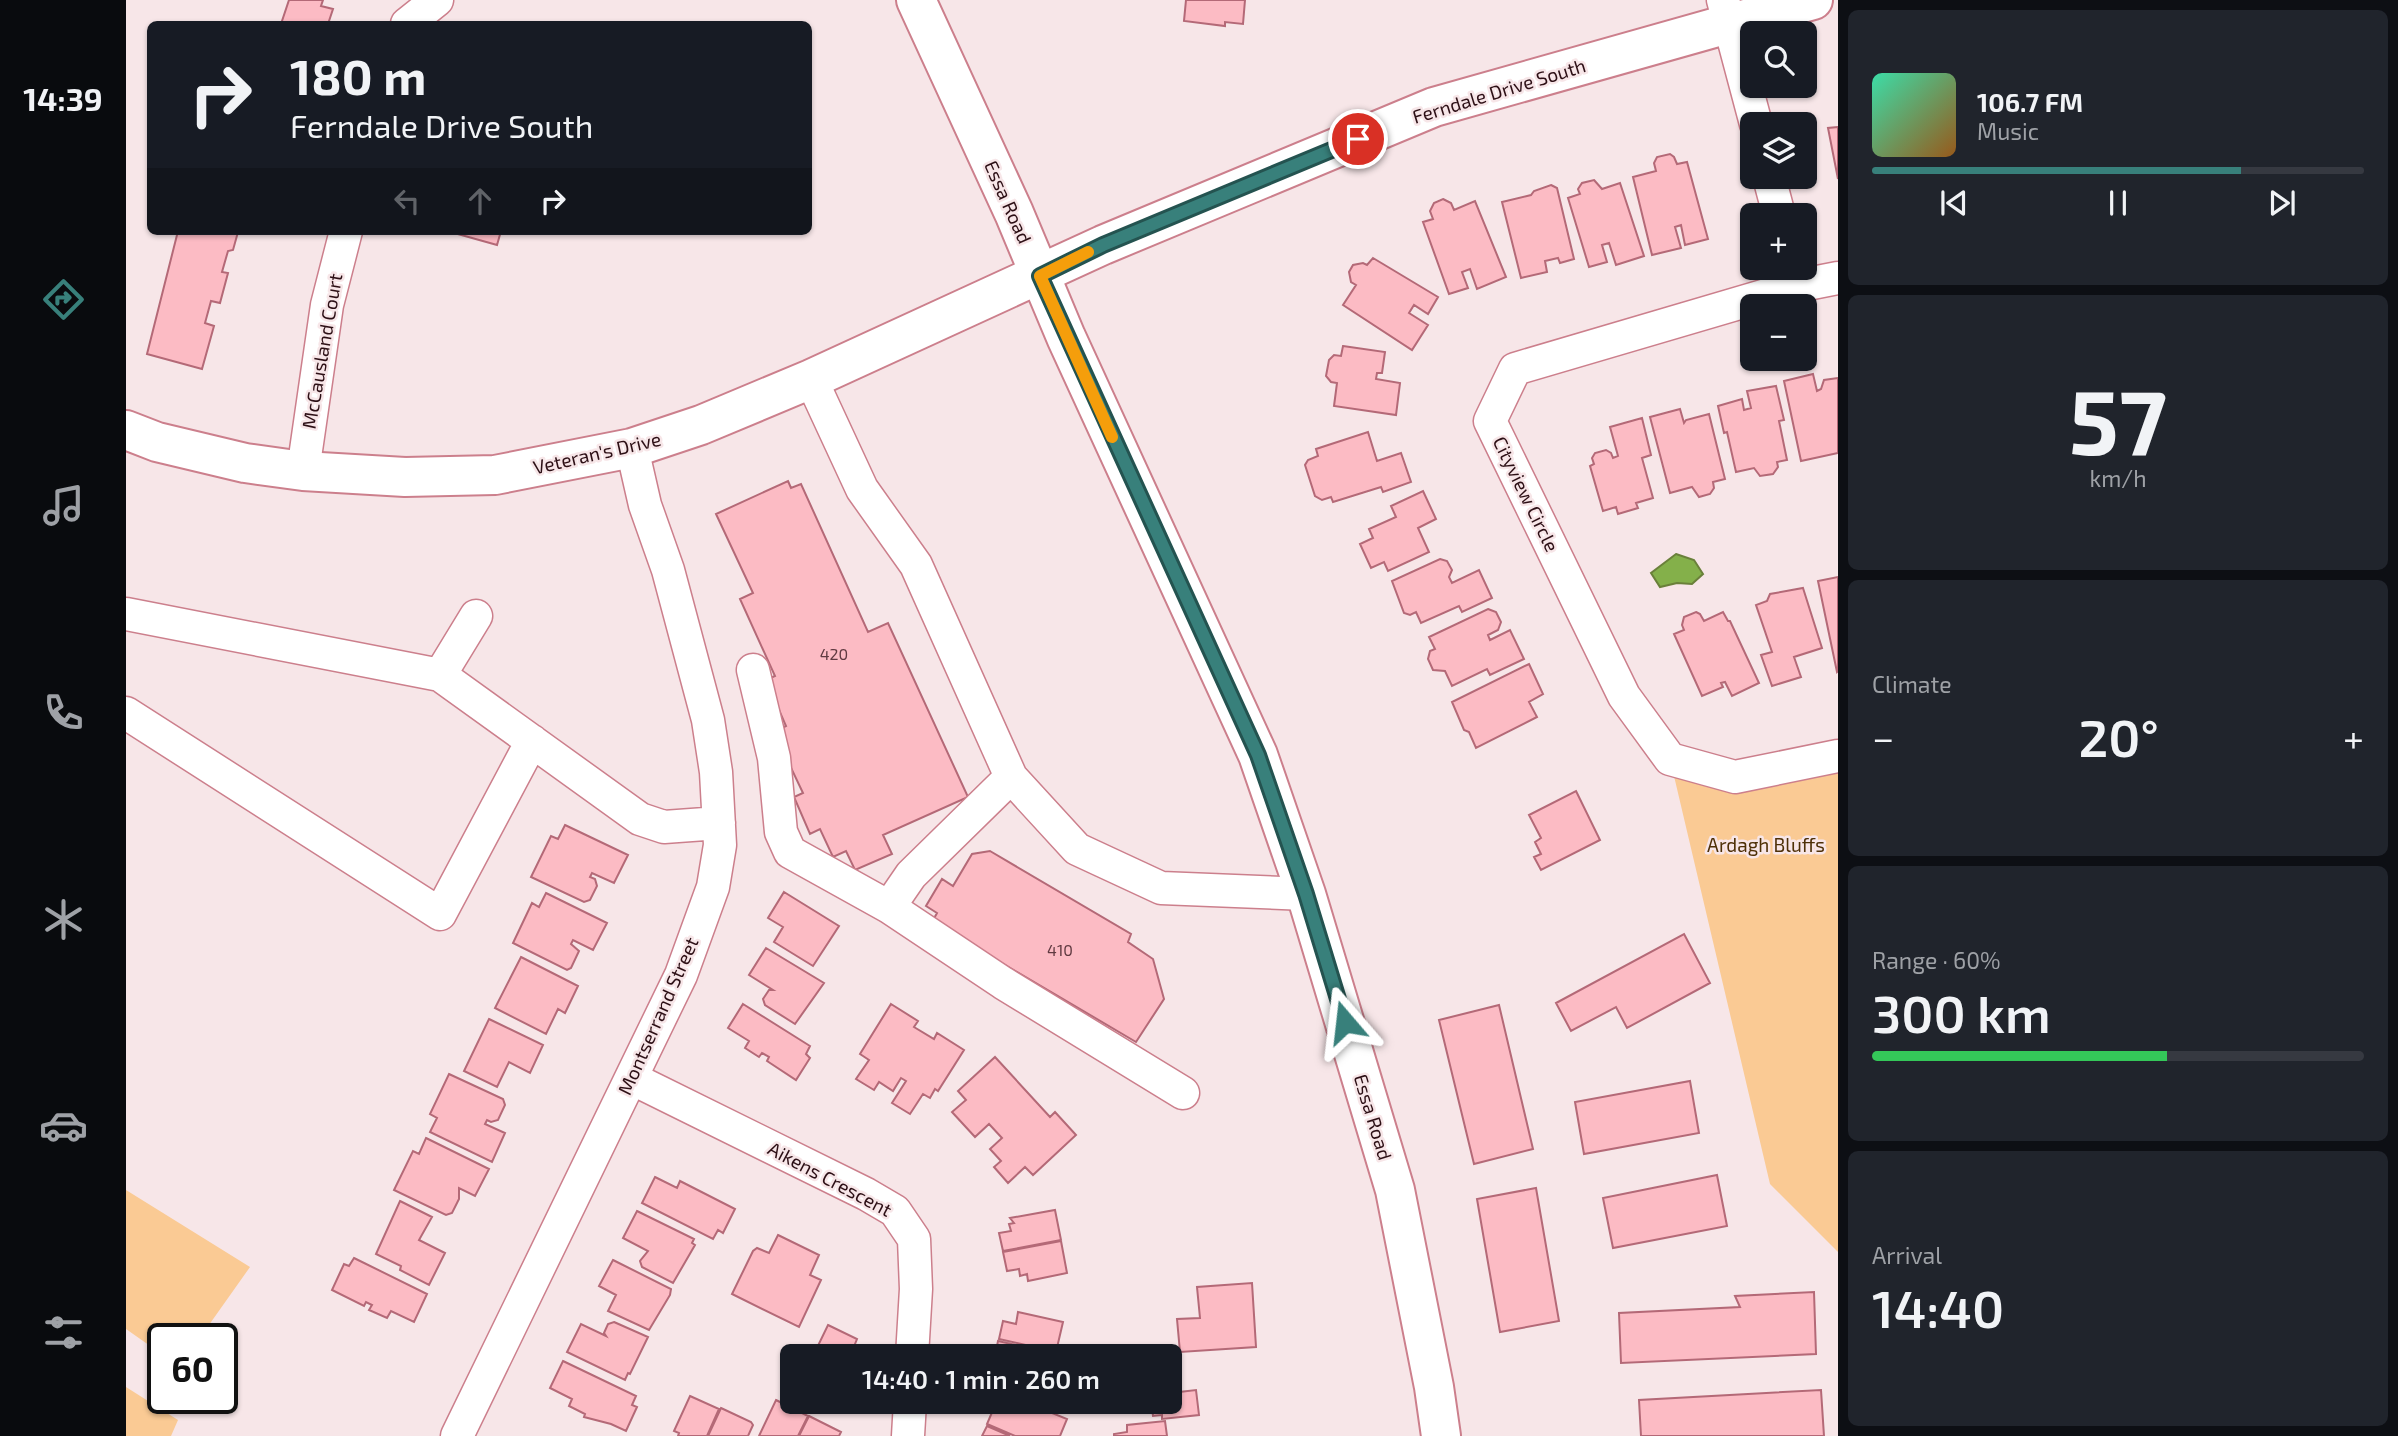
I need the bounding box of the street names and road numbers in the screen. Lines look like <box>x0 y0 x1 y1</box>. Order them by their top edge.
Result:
street label: Ferndale Drive South <box>1409 53 1588 128</box>
street label: Essa Road <box>980 157 1037 247</box>
street label: McCausland Court <box>297 271 346 430</box>
street label: Veteran's Drive <box>531 427 663 478</box>
street label: Cityview Circle <box>1489 432 1564 555</box>
street label: Montserrand Street <box>612 933 703 1098</box>
street label: Essa Road <box>1350 1071 1397 1162</box>
street label: Aikens Crescent <box>764 1136 896 1221</box>

